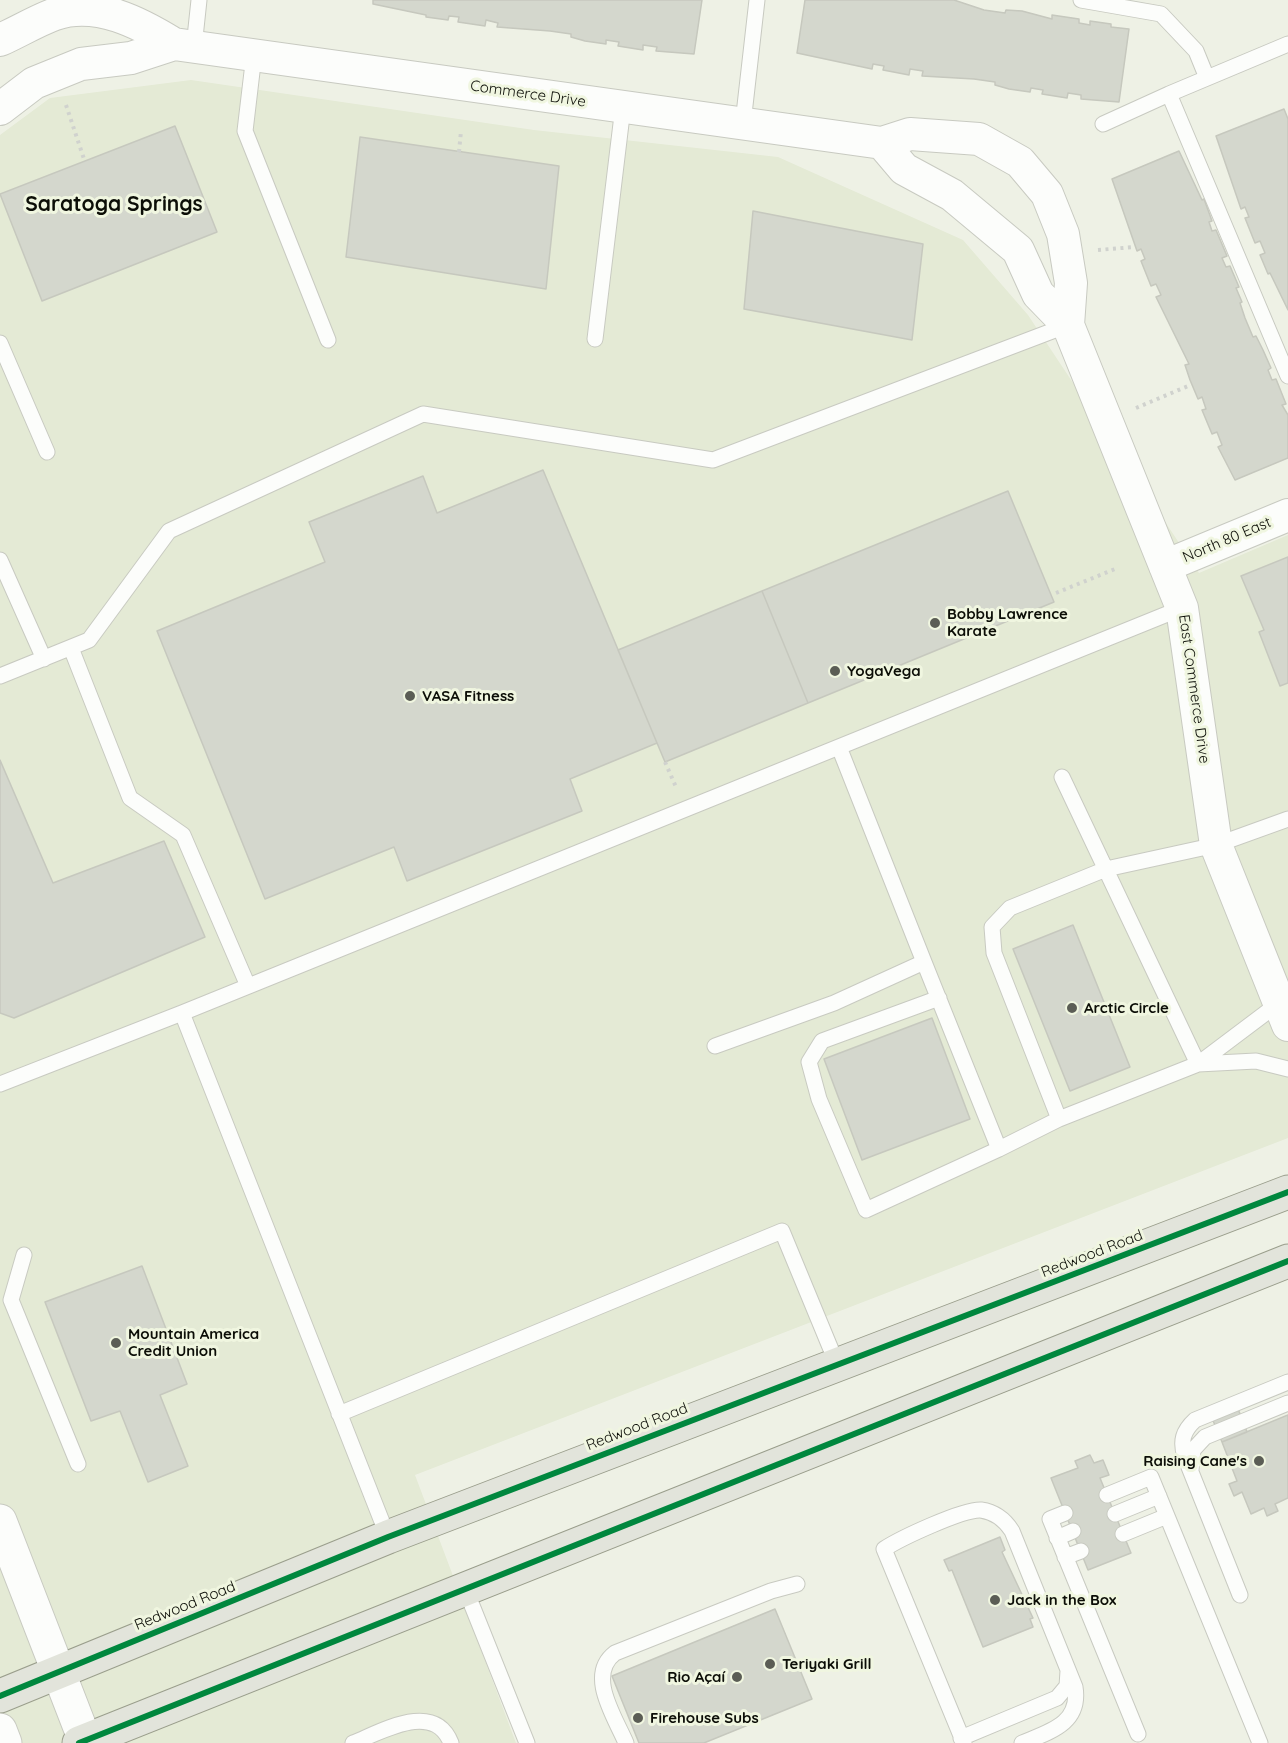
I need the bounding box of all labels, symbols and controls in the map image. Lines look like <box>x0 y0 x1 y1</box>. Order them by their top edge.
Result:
street label: Commerce Drive <box>469 77 587 111</box>
district label: Saratoga Springs <box>25 192 203 218</box>
street label: North 80 East <box>1180 513 1274 567</box>
place label: Bobby Lawrence Karate <box>947 605 1068 640</box>
street label: East Commerce Drive <box>1175 613 1213 765</box>
marker: Bobby Lawrence Karate <box>928 616 942 630</box>
place label: YogaVega <box>847 662 921 680</box>
marker: YogaVega <box>828 664 842 678</box>
place label: VASA Fitness <box>422 687 514 705</box>
marker: VASA Fitness <box>403 689 417 703</box>
place label: Arctic Circle <box>1084 999 1169 1017</box>
marker: Arctic Circle <box>1065 1001 1079 1015</box>
street label: Redwood Road <box>1039 1226 1145 1282</box>
place label: Mountain America Credit Union <box>128 1325 259 1360</box>
marker: Mountain America Credit Union <box>109 1336 123 1350</box>
street label: Redwood Road <box>584 1399 690 1455</box>
place label: Raising Cane's <box>1143 1452 1247 1470</box>
marker: Raising Cane's <box>1252 1454 1266 1468</box>
street label: Redwood Road <box>132 1578 238 1634</box>
place label: Jack in the Box <box>1007 1591 1116 1609</box>
marker: Jack in the Box <box>988 1593 1002 1607</box>
place label: Teriyaki Grill <box>782 1655 872 1673</box>
marker: Teriyaki Grill <box>763 1657 777 1671</box>
place label: Rio Açaí <box>667 1668 725 1686</box>
marker: Rio Açaí <box>730 1670 744 1684</box>
place label: Firehouse Subs <box>650 1709 759 1727</box>
marker: Firehouse Subs <box>631 1711 645 1725</box>

